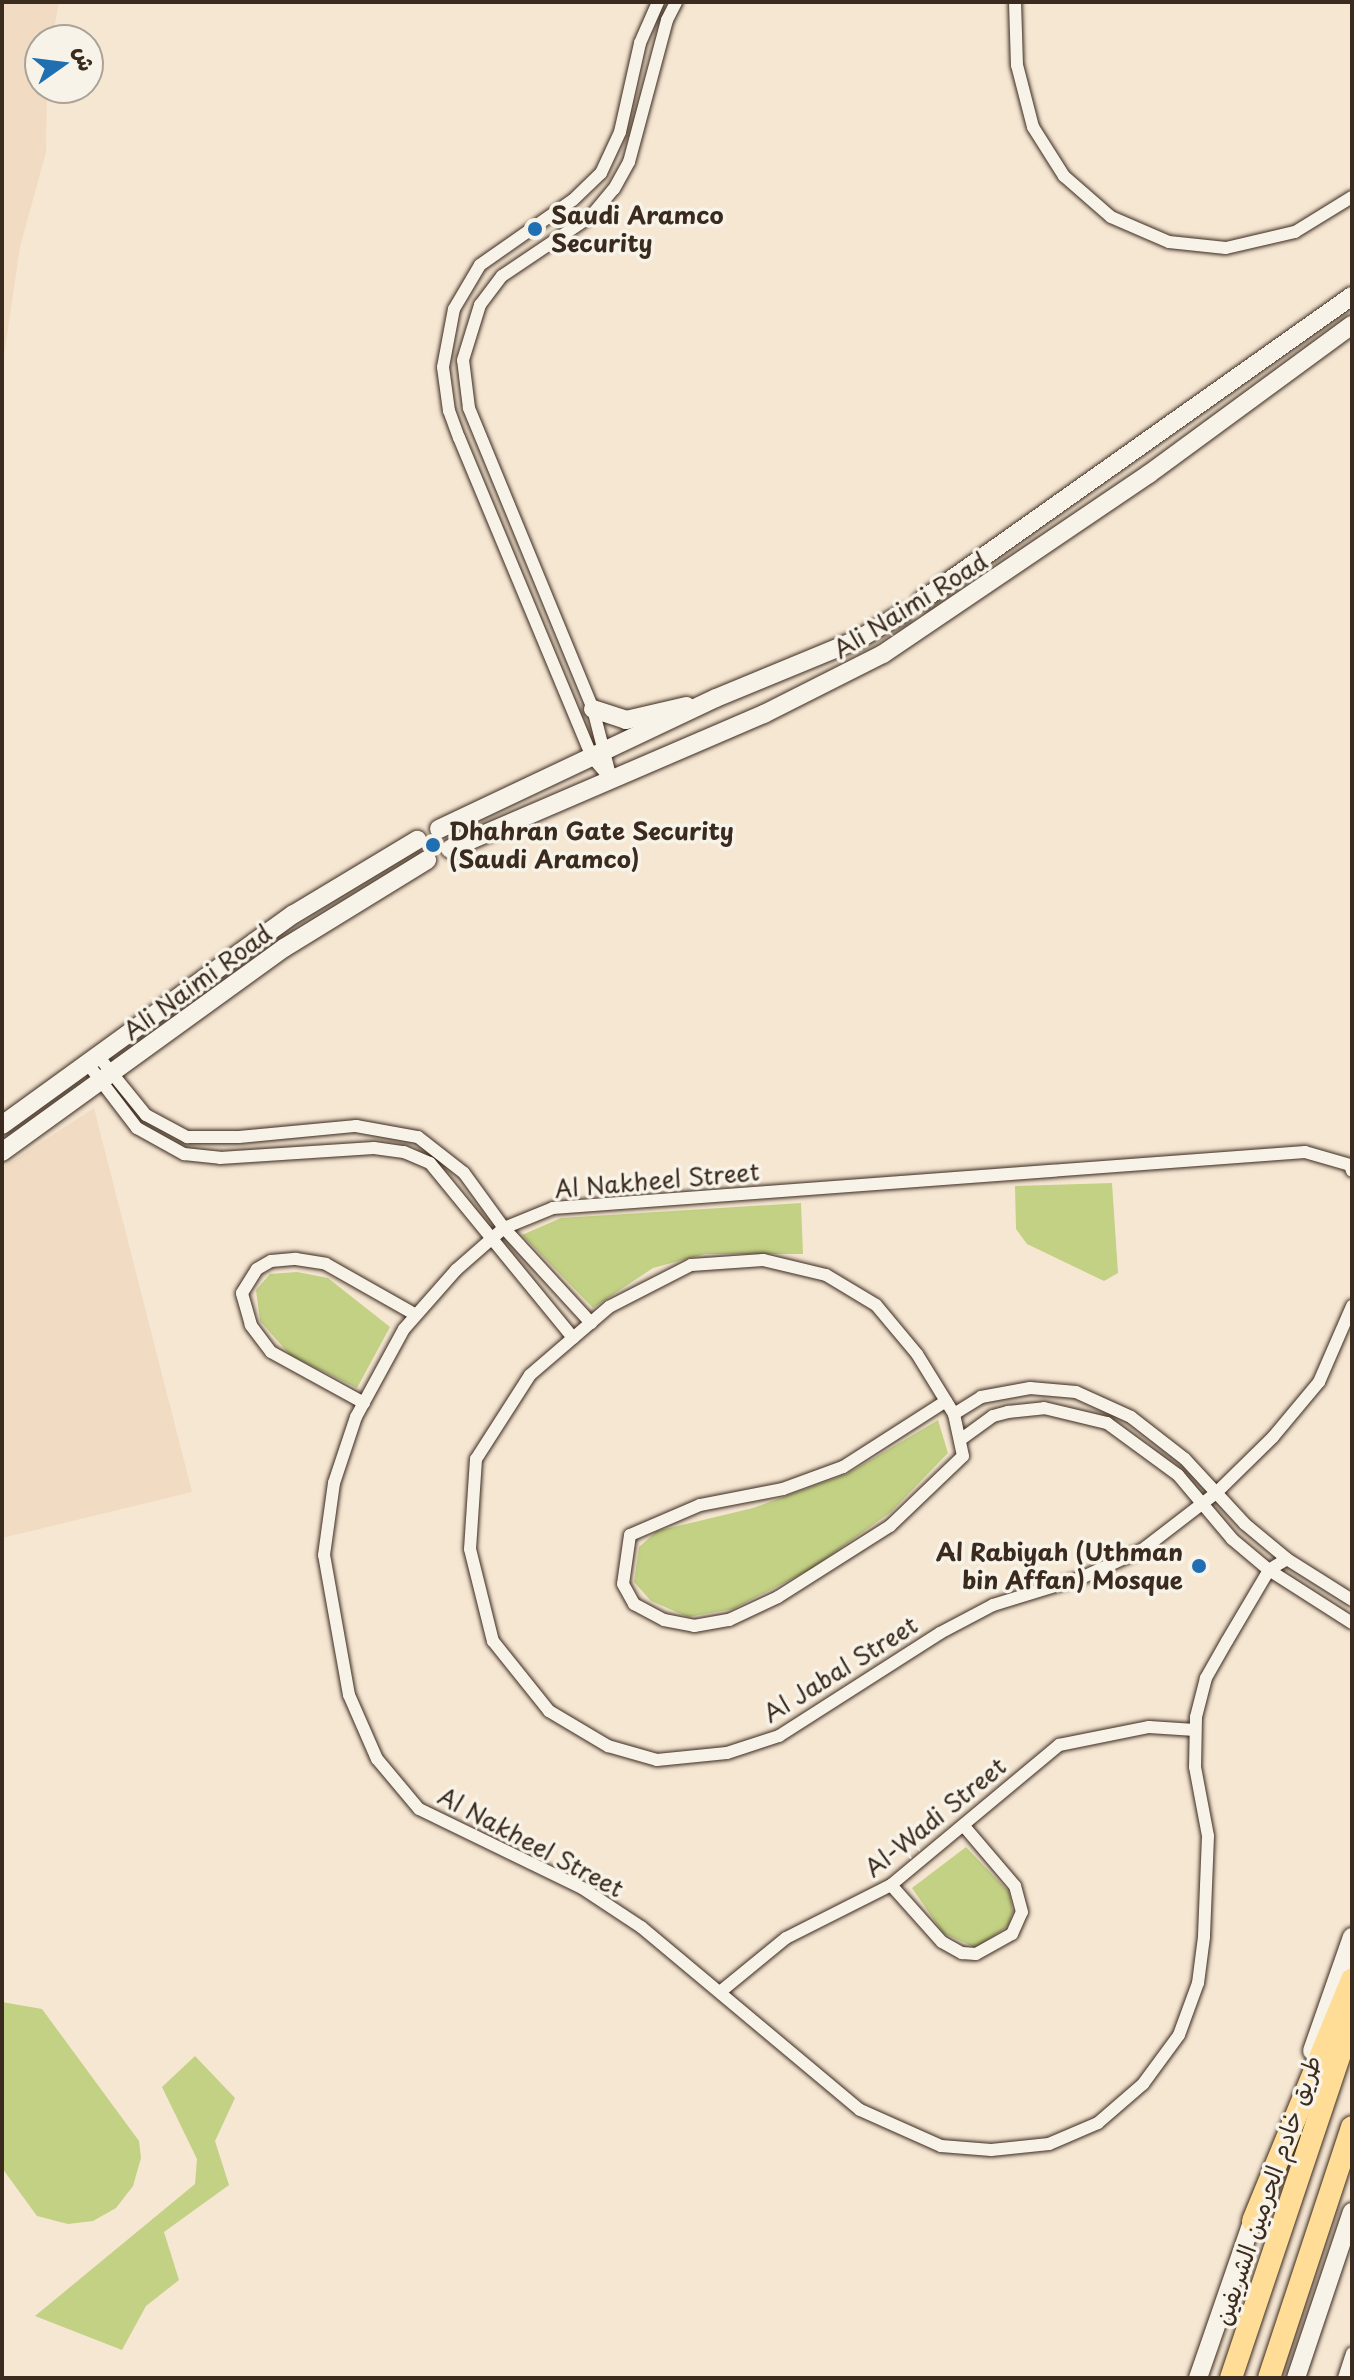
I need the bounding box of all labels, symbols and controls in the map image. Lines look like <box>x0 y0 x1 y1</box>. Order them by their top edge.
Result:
north arrow <box>24 24 104 104</box>
text: ش <box>67 43 105 74</box>
place label: Saudi Aramco Security <box>551 201 724 257</box>
marker: Saudi Aramco Security <box>526 220 544 238</box>
street label: Ali Naimi Road <box>828 546 992 664</box>
place label: Dhahran Gate Security (Saudi Aramco) <box>449 817 735 873</box>
marker: Dhahran Gate Security (Saudi Aramco) <box>424 836 442 854</box>
street label: Ali Naimi Road <box>118 919 276 1045</box>
street label: Al Nakheel Street <box>552 1157 762 1203</box>
place label: Al Rabiyah (Uthman bin Affan) Mosque <box>935 1538 1183 1594</box>
marker: Al Rabiyah (Uthman bin Affan) Mosque <box>1190 1557 1208 1575</box>
street label: Al Jabal Street <box>758 1610 922 1728</box>
street label: Al-Wadi Street <box>858 1751 1012 1883</box>
street label: Al Nakheel Street <box>432 1780 630 1904</box>
street label: طريق خادم الحرمين الشريفين <box>1207 2051 1327 2329</box>

